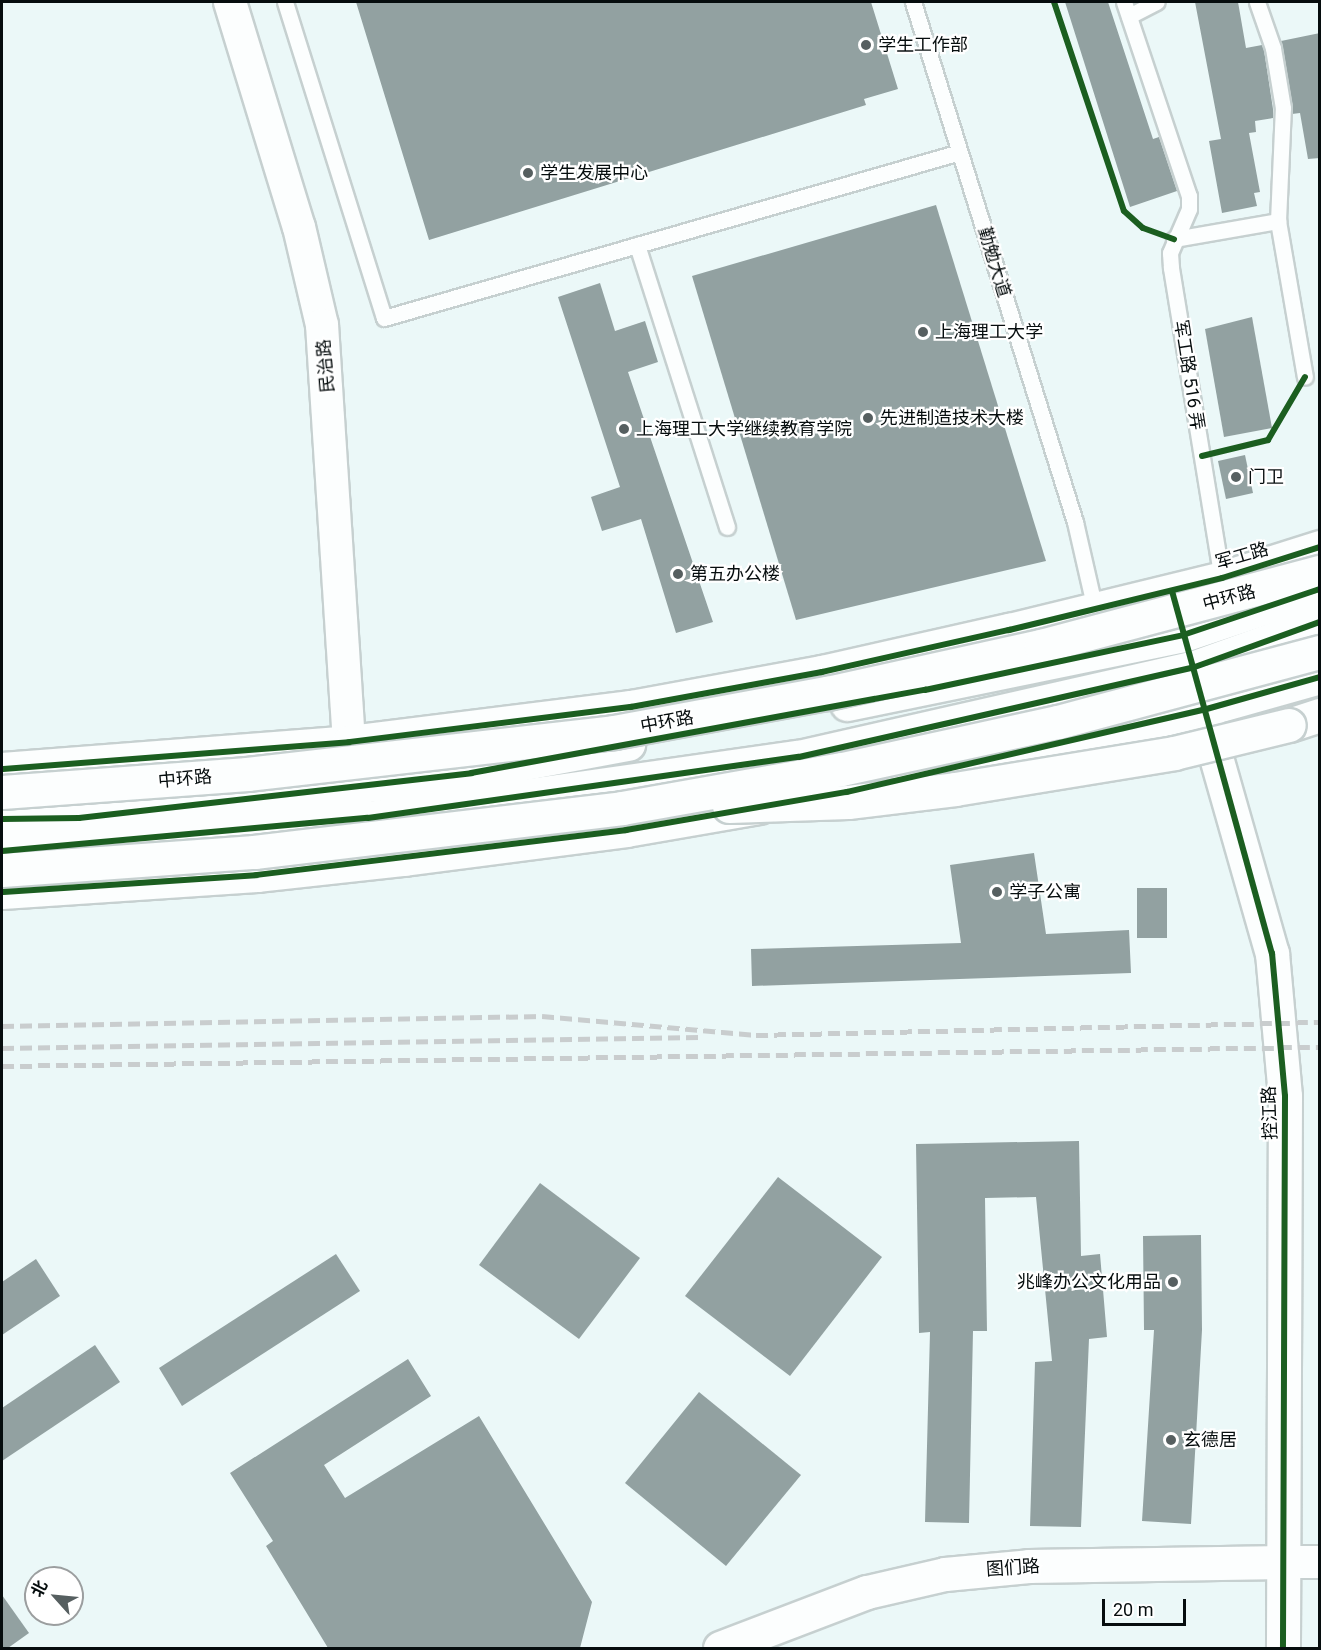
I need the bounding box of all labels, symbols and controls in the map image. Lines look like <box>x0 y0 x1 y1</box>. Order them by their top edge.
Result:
place label: 学生工作部 <box>878 34 968 56</box>
marker: 学生工作部 <box>859 38 873 52</box>
place label: 学生发展中心 <box>540 162 648 184</box>
marker: 学生发展中心 <box>521 166 535 180</box>
street label: 勤勉大道 <box>973 224 1015 300</box>
street label: 军工路 516 弄 <box>1170 318 1208 432</box>
place label: 上海理工大学 <box>935 321 1043 343</box>
marker: 上海理工大学 <box>916 325 930 339</box>
street label: 民治路 <box>313 338 339 394</box>
place label: 先进制造技术大楼 <box>880 407 1024 429</box>
marker: 先进制造技术大楼 <box>861 411 875 425</box>
place label: 上海理工大学继续教育学院 <box>636 418 852 440</box>
marker: 上海理工大学继续教育学院 <box>617 422 631 436</box>
place label: 门卫 <box>1248 466 1284 488</box>
marker: 门卫 <box>1229 470 1243 484</box>
street label: 军工路 <box>1213 538 1271 574</box>
place label: 第五办公楼 <box>690 563 780 585</box>
marker: 第五办公楼 <box>671 567 685 581</box>
street label: 中环路 <box>1200 581 1258 615</box>
street label: 中环路 <box>639 707 695 737</box>
street label: 中环路 <box>157 766 213 792</box>
place label: 学子公寓 <box>1009 881 1081 903</box>
marker: 学子公寓 <box>990 885 1004 899</box>
street label: 控江路 <box>1258 1086 1282 1140</box>
place label: 兆峰办公文化用品 <box>1017 1271 1161 1293</box>
marker: 兆峰办公文化用品 <box>1166 1275 1180 1289</box>
place label: 玄德居 <box>1183 1429 1237 1451</box>
marker: 玄德居 <box>1164 1433 1178 1447</box>
street label: 图们路 <box>985 1555 1041 1581</box>
north arrow <box>24 1566 84 1626</box>
text: 北 <box>27 1577 51 1600</box>
scale bar <box>1105 1587 1189 1625</box>
text: 20 m <box>1113 1599 1153 1620</box>

